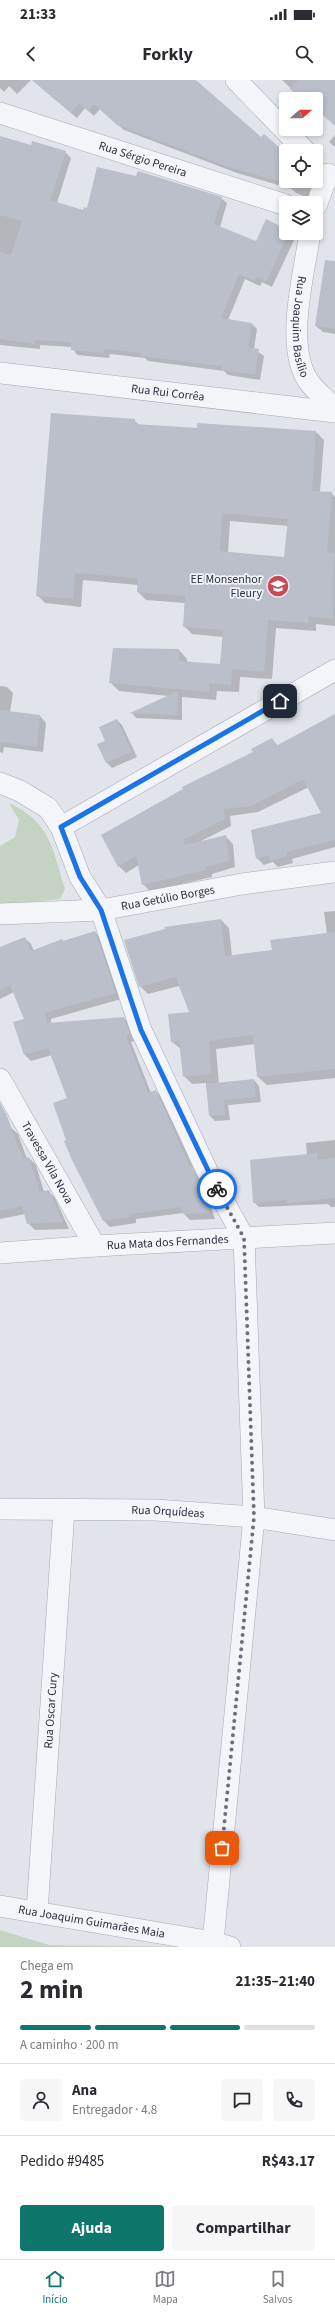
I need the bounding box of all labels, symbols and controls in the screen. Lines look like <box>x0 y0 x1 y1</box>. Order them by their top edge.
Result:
text: 21:33 <box>20 4 56 25</box>
text: Forkly <box>142 42 193 67</box>
icon: back <box>20 43 42 65</box>
icon: search <box>293 43 315 65</box>
north arrow <box>279 92 323 136</box>
map controls <box>279 92 323 240</box>
street label: Rua Sérgio Pereira <box>96 137 189 182</box>
button: locate <box>279 144 323 188</box>
button: layers <box>279 196 323 240</box>
street label: Rua Joaquim Basílio <box>288 275 313 381</box>
street label: Rua Rui Corrêa <box>130 380 206 406</box>
place label: EE Monsenhor Fleury <box>190 571 263 602</box>
school or university icon: EE Monsenhor Fleury <box>265 573 291 599</box>
pin <box>263 684 297 718</box>
icon: home <box>269 690 291 712</box>
street label: Rua Getúlio Borges <box>120 881 216 915</box>
street label: Travessa Vila Nova <box>17 1118 77 1207</box>
courier <box>197 1169 237 1209</box>
icon: bike <box>206 1178 228 1200</box>
street label: Rua Mata dos Fernandes <box>106 1231 229 1254</box>
street label: Rua Orquídeas <box>131 1502 205 1522</box>
street label: Rua Oscar Cury <box>40 1672 62 1749</box>
pin <box>205 1831 239 1865</box>
icon: bag <box>211 1837 233 1859</box>
street label: Rua Joaquim Guimarães Maia <box>17 1901 166 1943</box>
text: Chega em <box>20 1957 74 1975</box>
text: 2 min <box>20 1971 83 2008</box>
text: 21:35–21:40 <box>235 1971 315 1992</box>
text: A caminho · 200 m <box>20 2036 118 2054</box>
button: person <box>20 2079 62 2121</box>
button: chat <box>221 2079 263 2121</box>
button: phone <box>273 2079 315 2121</box>
text: Ana <box>72 2080 97 2101</box>
text: Entregador · 4.8 <box>72 2101 157 2119</box>
text: Pedido #9485 <box>20 2151 104 2172</box>
text: R$43.17 <box>262 2151 315 2172</box>
button: Ajuda <box>20 2205 164 2251</box>
button: Compartilhar <box>172 2205 315 2251</box>
tab: Início <box>42 2268 68 2307</box>
tab: Mapa <box>153 2268 178 2307</box>
tab: Salvos <box>263 2268 293 2307</box>

